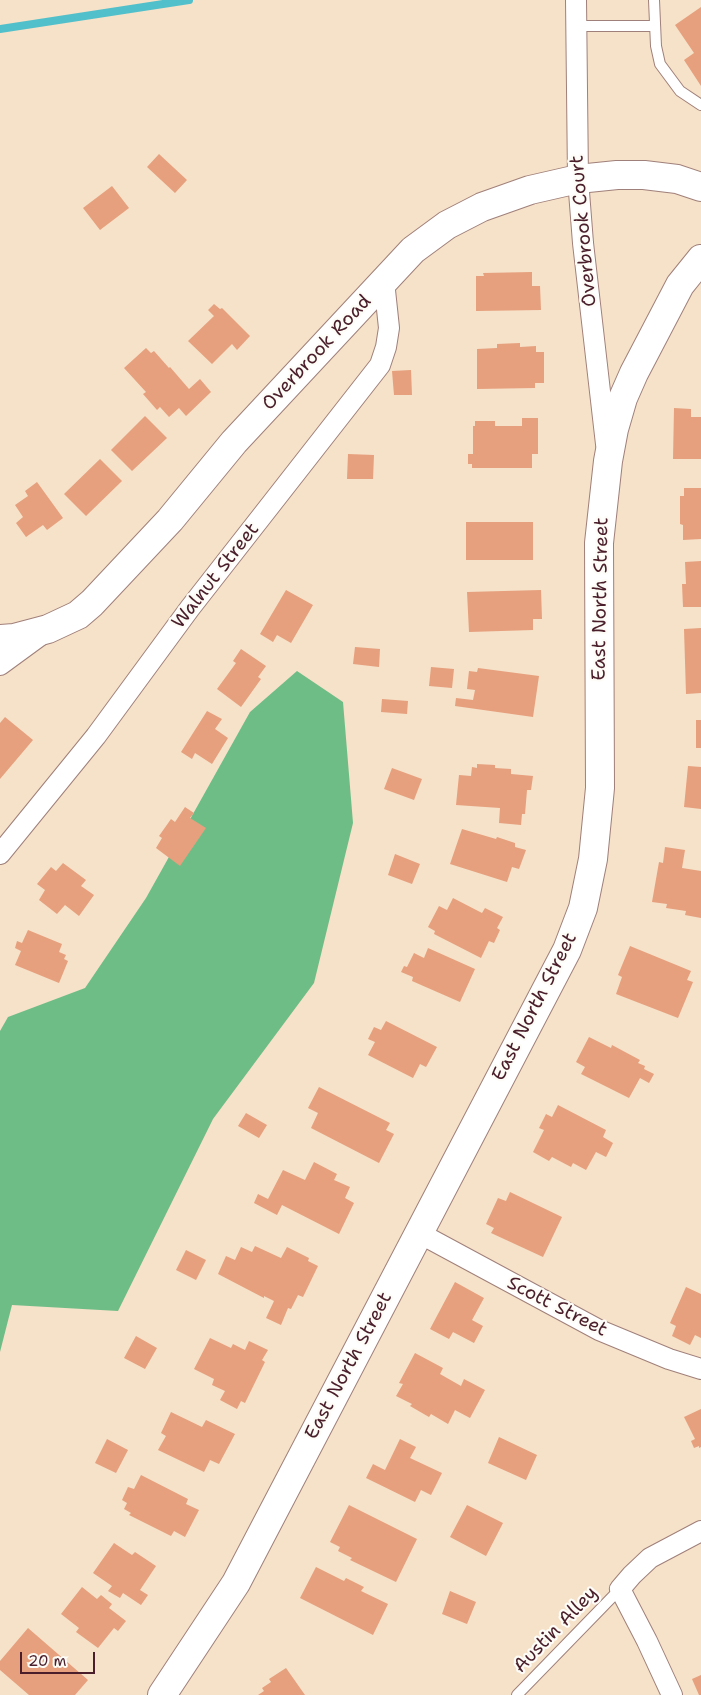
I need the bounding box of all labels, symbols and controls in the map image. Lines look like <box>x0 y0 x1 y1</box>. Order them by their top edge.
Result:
street label: Overbrook Court <box>566 154 602 308</box>
street label: Overbrook Road <box>258 291 376 415</box>
street label: East North Street <box>588 517 614 681</box>
street label: Walnut Street <box>168 519 264 633</box>
street label: East North Street <box>488 929 582 1085</box>
street label: Scott Street <box>503 1272 611 1342</box>
street label: East North Street <box>301 1289 397 1443</box>
street label: Austin Alley <box>509 1582 603 1678</box>
scale bar <box>22 1642 98 1674</box>
text: 20 m <box>28 1651 67 1671</box>

